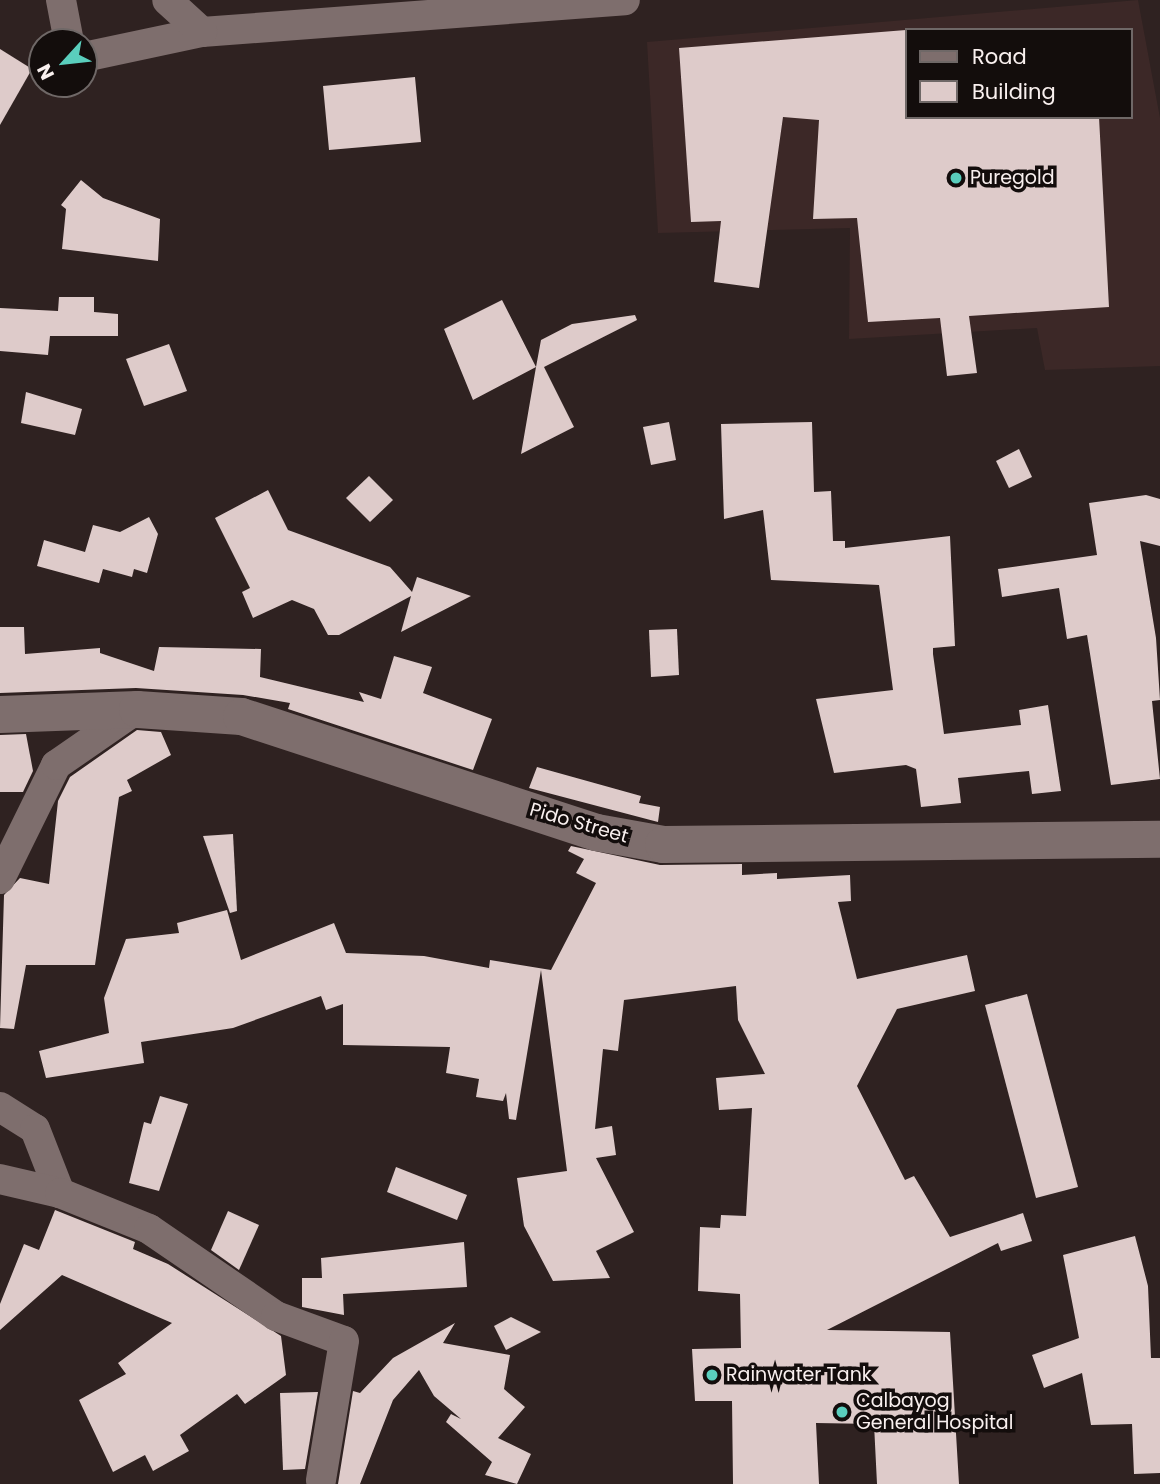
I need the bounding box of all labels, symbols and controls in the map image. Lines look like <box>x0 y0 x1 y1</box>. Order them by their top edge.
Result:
north arrow <box>28 28 98 98</box>
legend <box>904 28 1132 119</box>
text: Road <box>972 42 1027 71</box>
text: N <box>30 59 61 84</box>
text: Building <box>972 77 1056 106</box>
place label: Puregold <box>970 167 1055 189</box>
marker: Puregold <box>948 170 964 186</box>
street label: Pido Street <box>527 798 631 848</box>
place label: Rainwater Tank <box>726 1364 872 1386</box>
marker: Rainwater Tank <box>704 1367 720 1383</box>
place label: Calbayog General Hospital <box>856 1390 1013 1434</box>
marker: Calbayog General Hospital <box>834 1404 850 1420</box>

